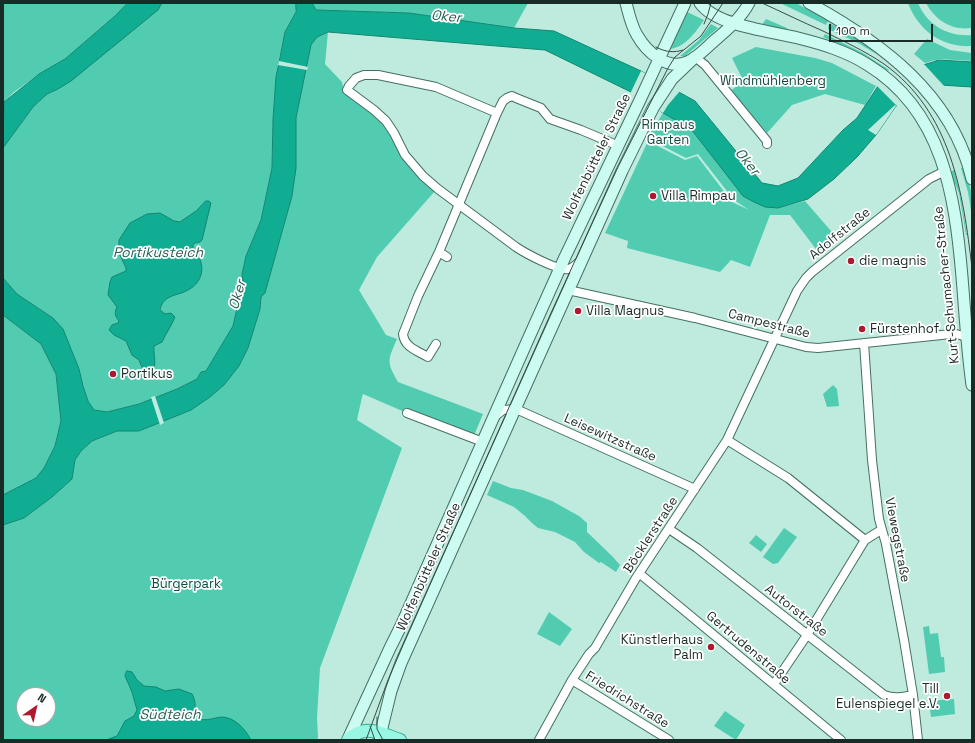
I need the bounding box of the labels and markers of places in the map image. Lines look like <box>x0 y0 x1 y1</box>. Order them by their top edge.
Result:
place label: Villa Rimpau <box>661 188 736 204</box>
marker: Villa Rimpau <box>648 191 658 201</box>
place label: die magnis <box>859 253 926 269</box>
marker: die magnis <box>846 256 856 266</box>
place label: Villa Magnus <box>586 303 664 319</box>
marker: Villa Magnus <box>573 306 583 316</box>
place label: Fürstenhof <box>870 321 939 337</box>
marker: Fürstenhof <box>857 324 867 334</box>
place label: Portikus <box>121 366 173 382</box>
marker: Portikus <box>108 369 118 379</box>
place label: Künstlerhaus Palm <box>621 632 703 663</box>
marker: Künstlerhaus Palm <box>706 642 716 652</box>
place label: Till Eulenspiegel e.V. <box>836 681 939 712</box>
marker: Till Eulenspiegel e.V. <box>942 691 952 701</box>

